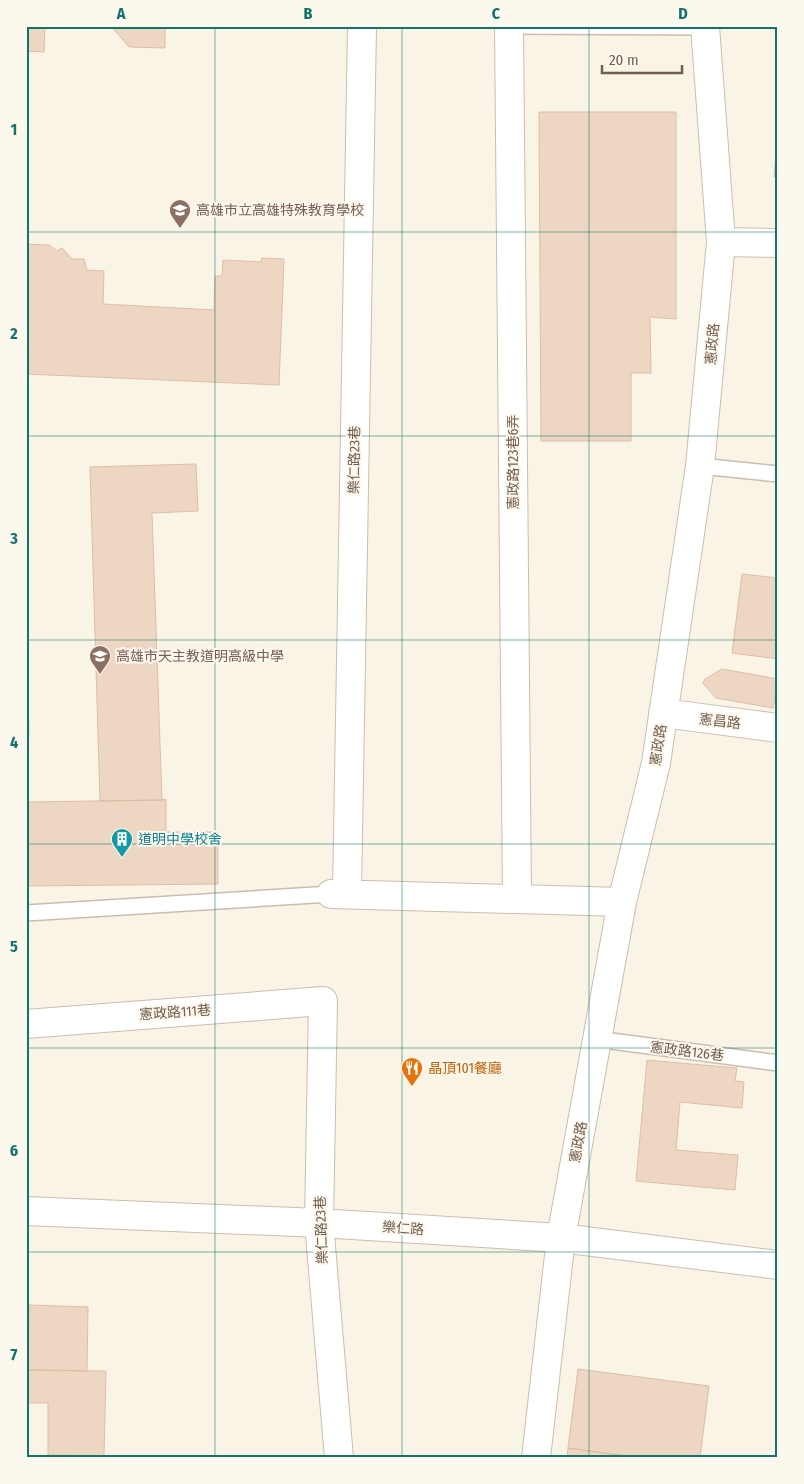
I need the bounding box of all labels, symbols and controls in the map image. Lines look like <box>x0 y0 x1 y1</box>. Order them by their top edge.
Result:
text: A <box>116 4 126 23</box>
text: B <box>304 4 313 23</box>
text: C <box>492 4 501 23</box>
text: D <box>678 4 688 23</box>
scale bar <box>602 42 682 74</box>
text: 20 m <box>609 51 639 69</box>
text: 1 <box>11 120 17 139</box>
school or university icon: 高雄市立高雄特殊教育學校 <box>168 198 192 229</box>
place label: 高雄市立高雄特殊教育學校 <box>196 202 364 219</box>
street label: 憲政路 <box>702 322 723 366</box>
text: 2 <box>9 324 18 343</box>
street label: 憲政路123巷6弄 <box>505 415 522 509</box>
street label: 樂仁路23巷 <box>345 426 364 494</box>
text: 3 <box>9 529 18 548</box>
school or university icon: 高雄市天主教道明高級中學 <box>88 644 112 675</box>
place label: 高雄市天主教道明高級中學 <box>116 648 284 665</box>
street label: 憲昌路 <box>698 711 742 732</box>
street label: 憲政路 <box>647 723 670 767</box>
text: 4 <box>10 733 18 752</box>
building icon: 道明中學校舍 <box>110 827 134 858</box>
place label: 道明中學校舍 <box>138 831 222 848</box>
text: 5 <box>10 937 18 956</box>
street label: 憲政路111巷 <box>139 1002 212 1023</box>
street label: 憲政路126巷 <box>649 1039 725 1064</box>
restaurant icon: 晶頂101餐廳 <box>400 1056 424 1087</box>
place label: 晶頂101餐廳 <box>428 1060 502 1077</box>
street label: 憲政路 <box>566 1120 591 1164</box>
text: 6 <box>10 1141 18 1160</box>
street label: 樂仁路23巷 <box>312 1195 331 1264</box>
street label: 樂仁路 <box>381 1219 425 1238</box>
text: 7 <box>11 1345 18 1364</box>

